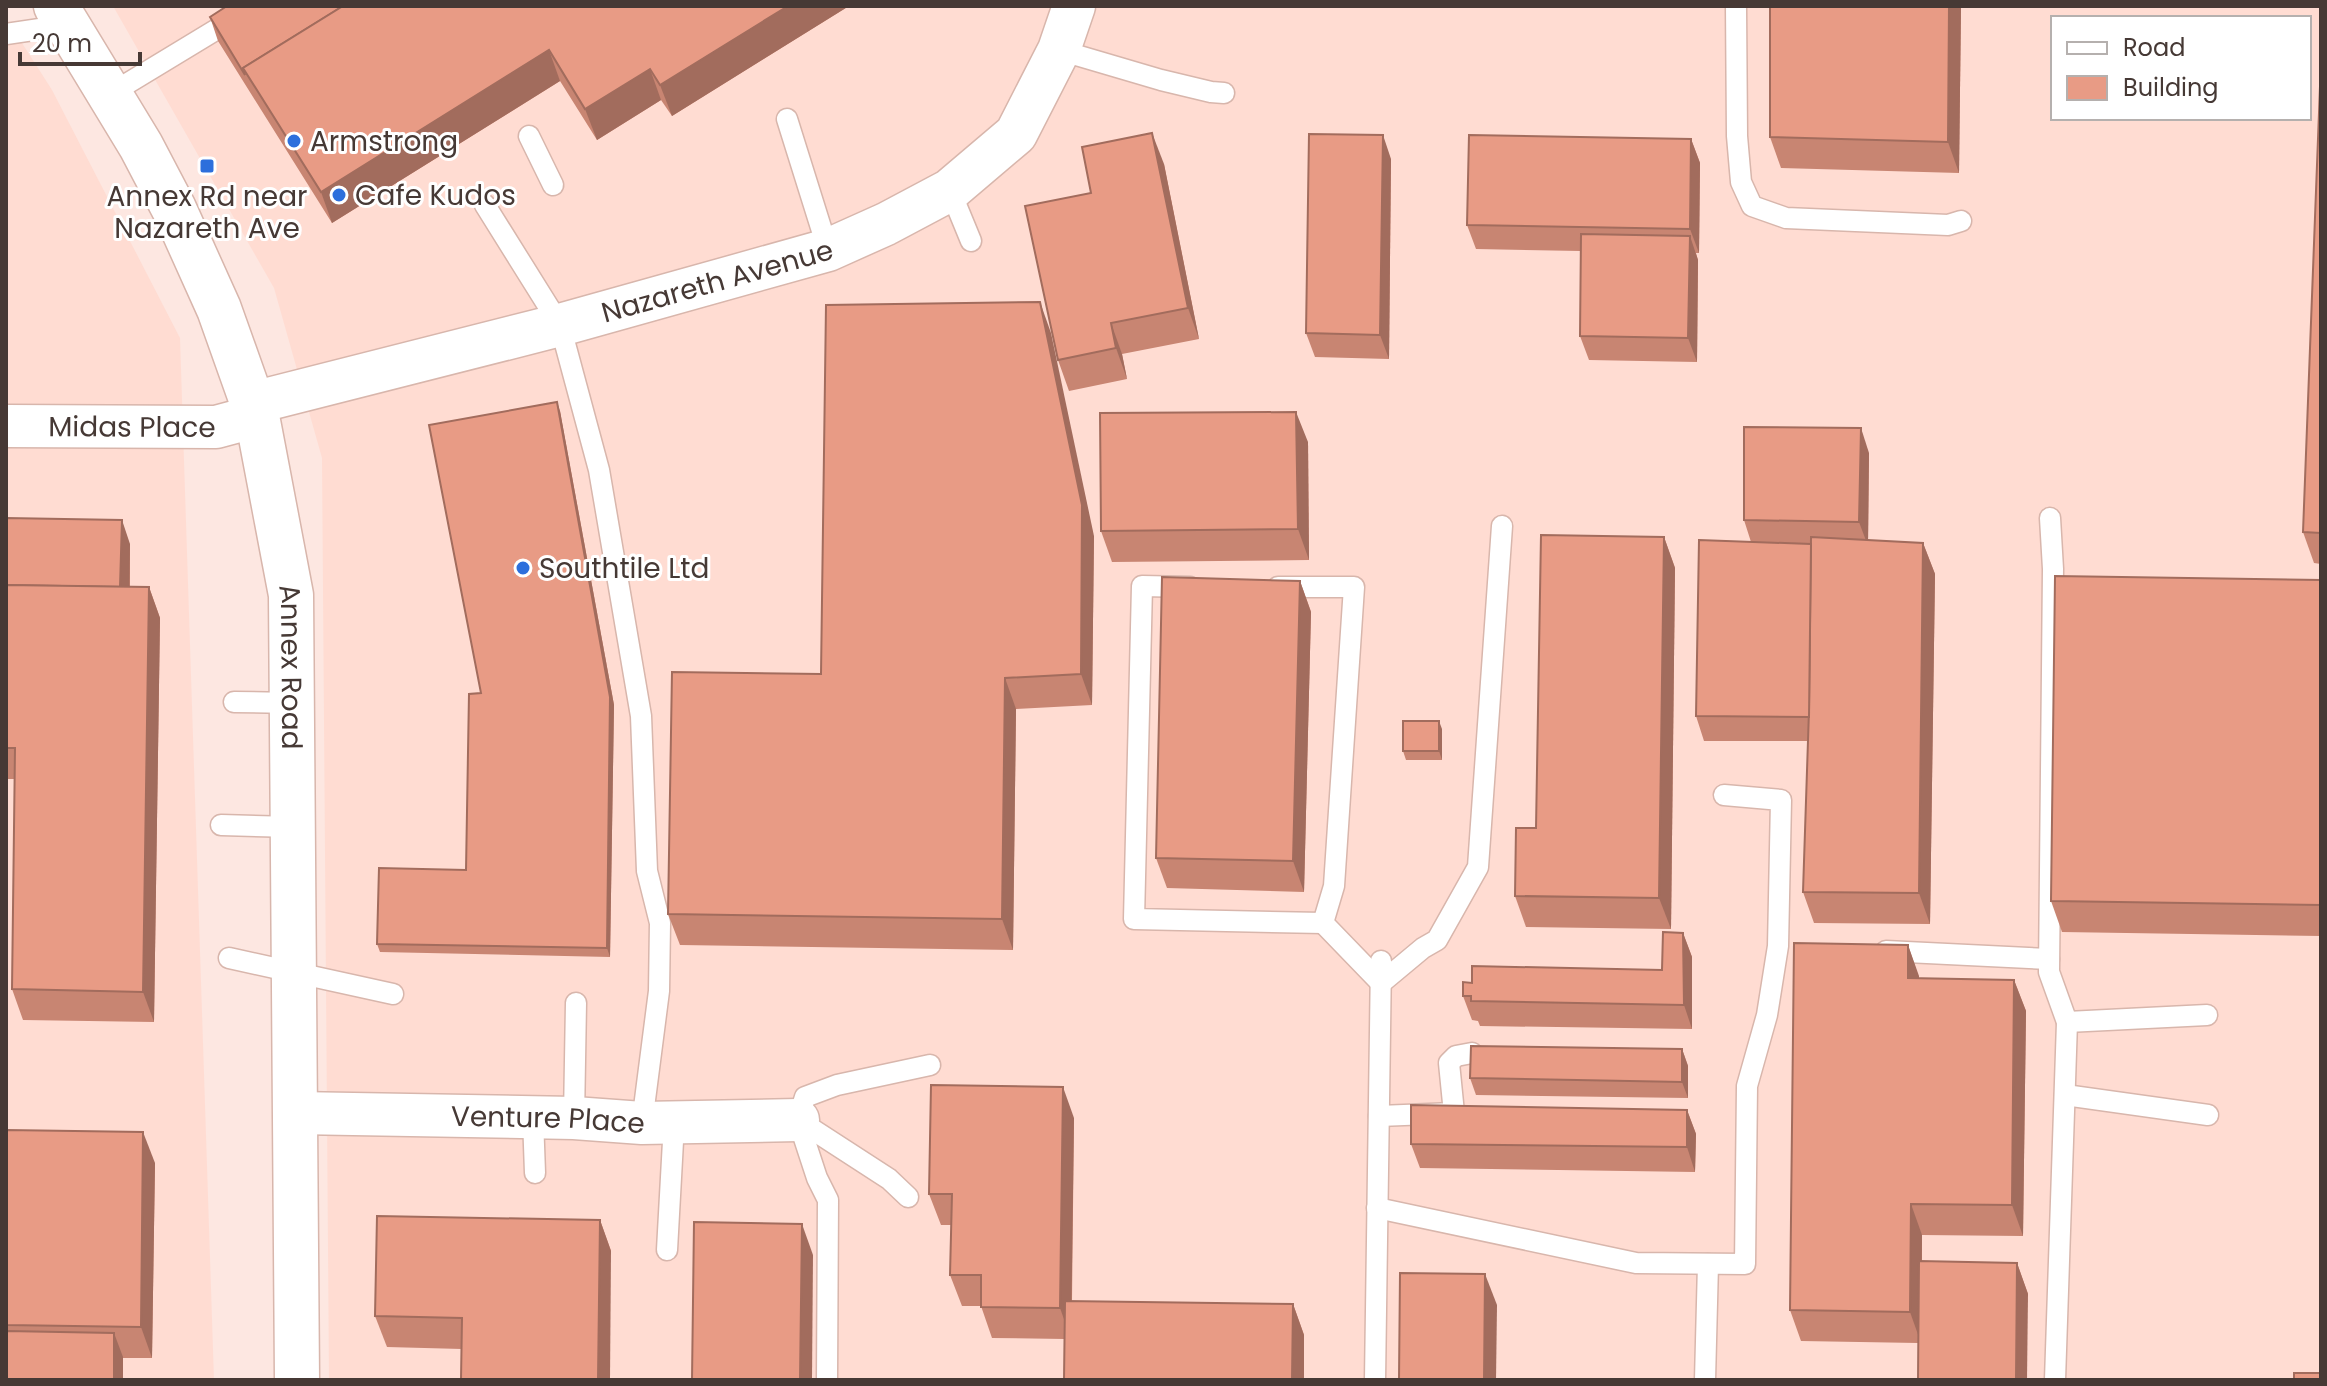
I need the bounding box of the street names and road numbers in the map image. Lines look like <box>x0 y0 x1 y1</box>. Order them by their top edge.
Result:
street label: Nazareth Avenue <box>597 230 838 332</box>
street label: Midas Place <box>48 407 216 446</box>
street label: Annex Road <box>270 580 312 750</box>
street label: Venture Place <box>451 1096 646 1143</box>

